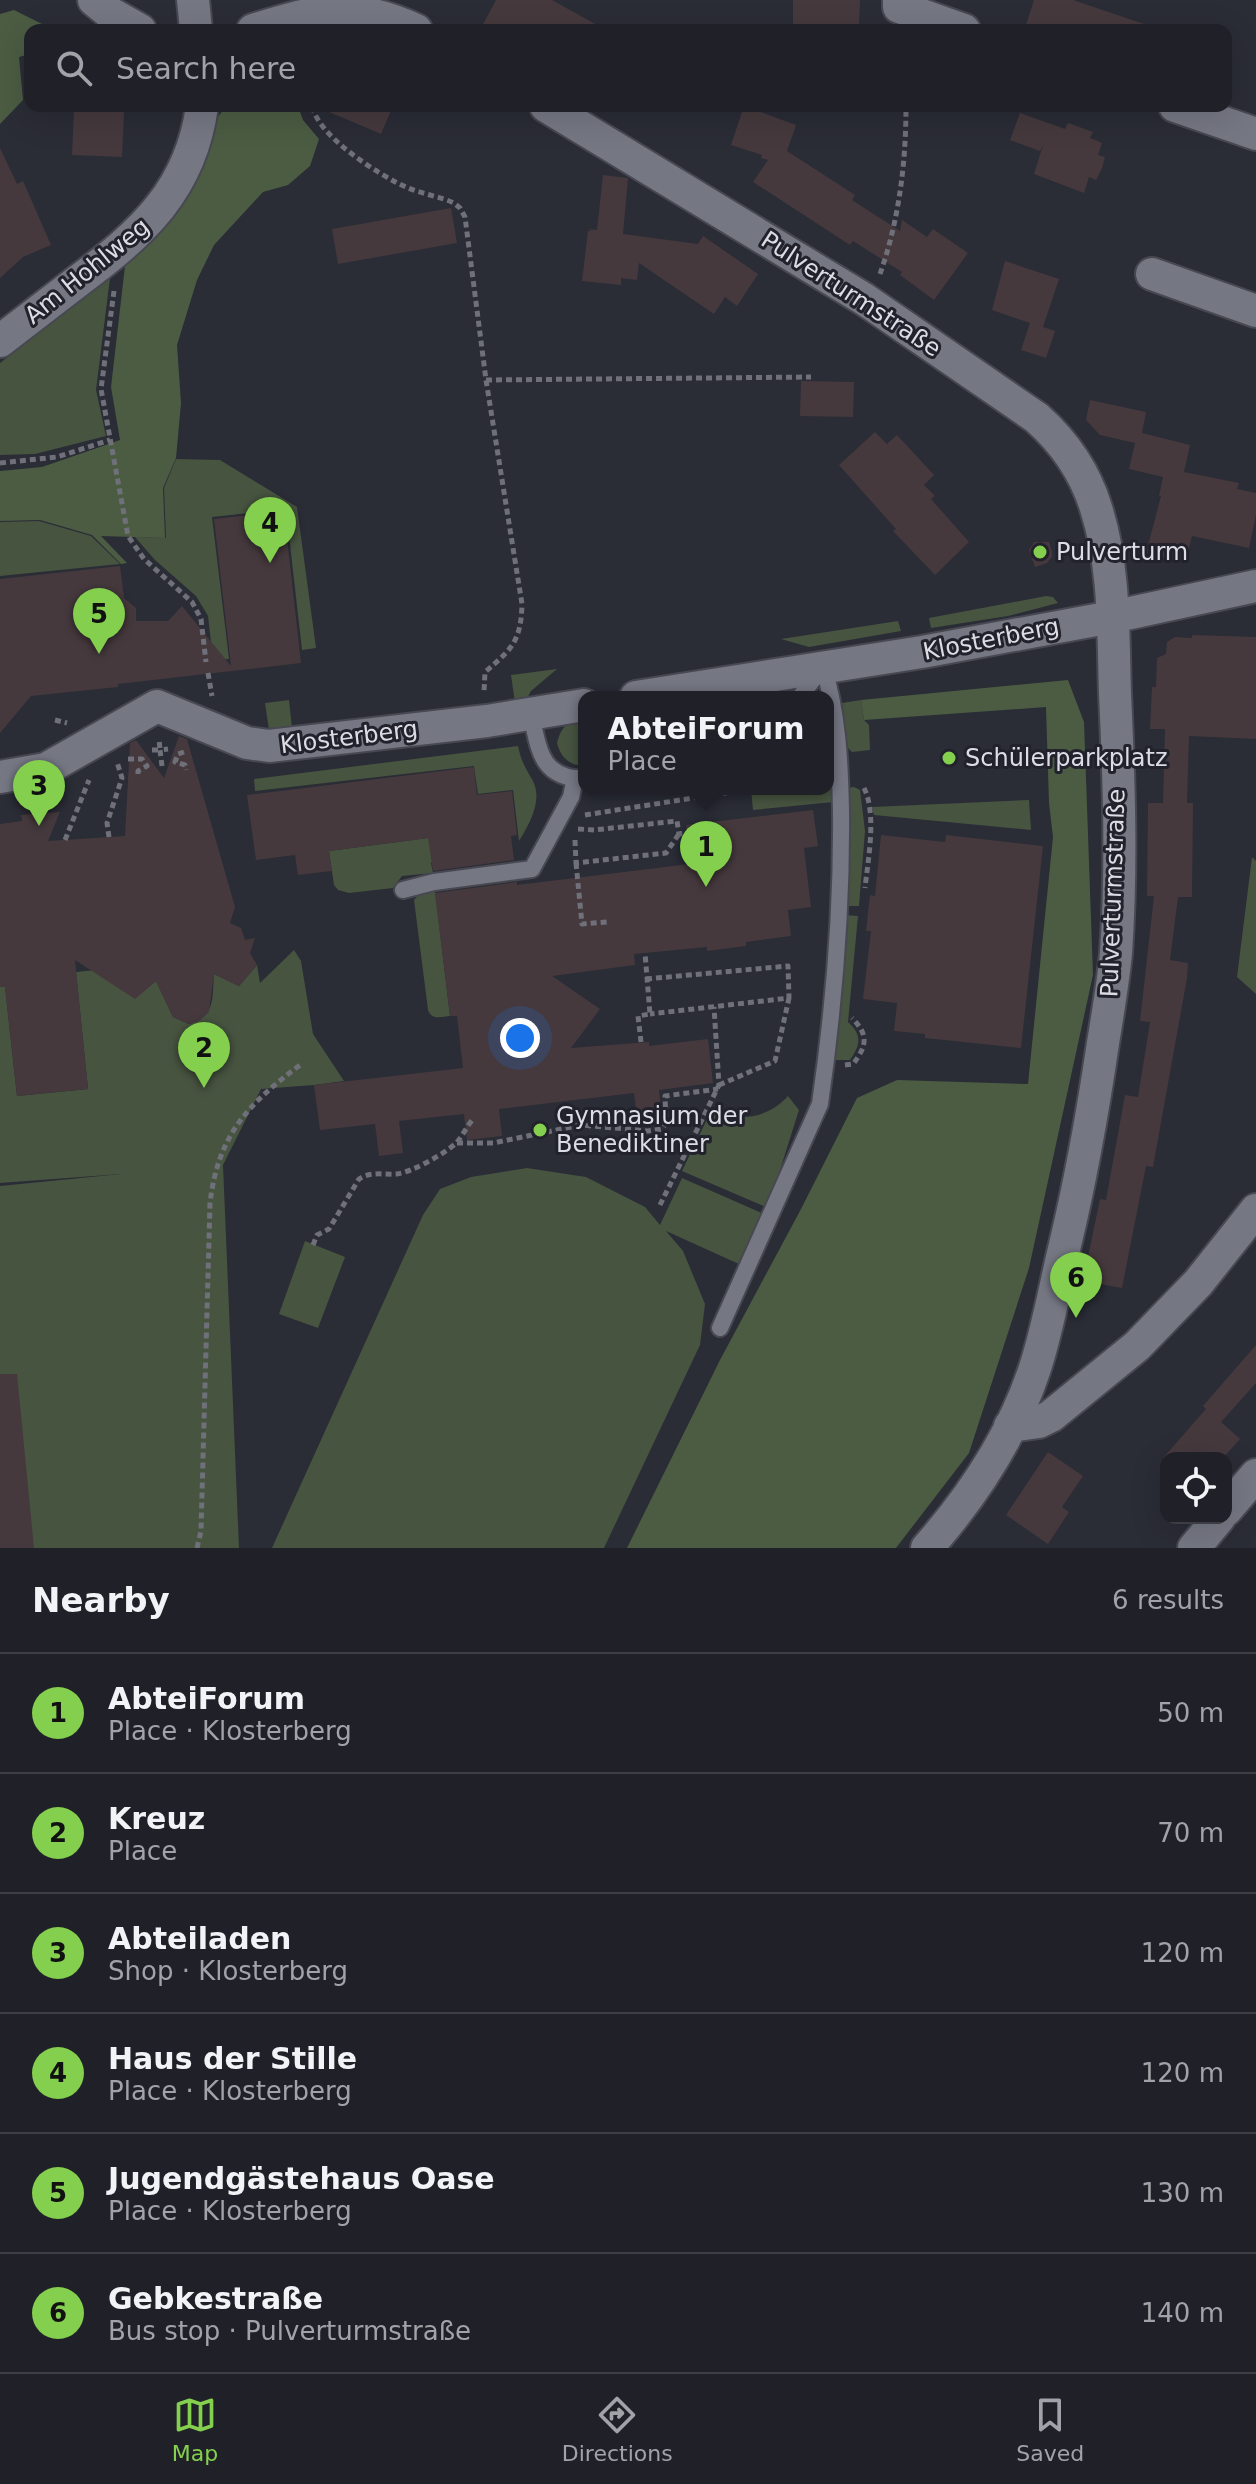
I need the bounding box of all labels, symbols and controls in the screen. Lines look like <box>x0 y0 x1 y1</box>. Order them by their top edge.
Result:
search box <box>24 24 1232 112</box>
icon: search <box>52 46 96 90</box>
text: Search here <box>116 51 296 86</box>
street label: Am Hohlweg <box>19 212 155 330</box>
street label: Pulverturmstraße <box>756 225 946 363</box>
pin: 4 <box>244 497 296 563</box>
place label: Pulverturm <box>1056 538 1188 566</box>
marker: Pulverturm <box>1031 543 1049 561</box>
pin: 5 <box>73 588 125 654</box>
street label: Klosterberg <box>920 612 1062 666</box>
popup <box>578 691 834 795</box>
text: AbteiForum <box>608 711 804 746</box>
street label: Klosterberg <box>279 715 419 759</box>
place label: Schülerparkplatz <box>965 744 1167 772</box>
text: Place <box>608 746 677 776</box>
marker: Schülerparkplatz <box>940 749 958 767</box>
pin: 3 <box>13 760 65 826</box>
street label: Pulverturmstraße <box>1095 788 1131 998</box>
pin: 1 <box>680 821 732 887</box>
your location <box>500 1018 540 1058</box>
pin: 2 <box>178 1022 230 1088</box>
place label: Gymnasium der Benediktiner <box>556 1102 747 1158</box>
marker: Gymnasium der Benediktiner <box>531 1121 549 1139</box>
pin: 6 <box>1050 1252 1102 1318</box>
map controls <box>1160 1452 1232 1524</box>
button: locate <box>1160 1452 1232 1524</box>
text: Nearby <box>32 1580 170 1620</box>
text: 6 results <box>1112 1585 1224 1615</box>
text: AbteiForum <box>108 1681 305 1716</box>
text: 1 <box>49 1698 67 1728</box>
text: 50 m <box>1157 1698 1224 1728</box>
text: Place · Klosterberg <box>108 1716 352 1746</box>
text: Kreuz <box>108 1801 205 1836</box>
text: 2 <box>49 1818 67 1848</box>
text: 70 m <box>1157 1818 1224 1848</box>
text: Place <box>108 1836 177 1866</box>
text: Abteiladen <box>108 1921 291 1956</box>
text: 3 <box>49 1938 67 1968</box>
text: 120 m <box>1141 1938 1224 1968</box>
text: Shop · Klosterberg <box>108 1956 348 1986</box>
text: Haus der Stille <box>108 2041 357 2076</box>
text: 4 <box>49 2058 67 2088</box>
text: 120 m <box>1141 2058 1224 2088</box>
text: Place · Klosterberg <box>108 2076 352 2106</box>
text: Jugendgästehaus Oase <box>108 2161 495 2196</box>
text: 5 <box>49 2178 67 2208</box>
text: 130 m <box>1141 2178 1224 2208</box>
text: Place · Klosterberg <box>108 2196 352 2226</box>
text: Gebkestraße <box>108 2281 323 2316</box>
text: 6 <box>49 2298 67 2328</box>
text: 140 m <box>1141 2298 1224 2328</box>
text: Bus stop · Pulverturmstraße <box>108 2316 471 2346</box>
tab: Map <box>172 2393 218 2466</box>
tab: Directions <box>562 2393 673 2466</box>
tab: Saved <box>1016 2393 1084 2466</box>

